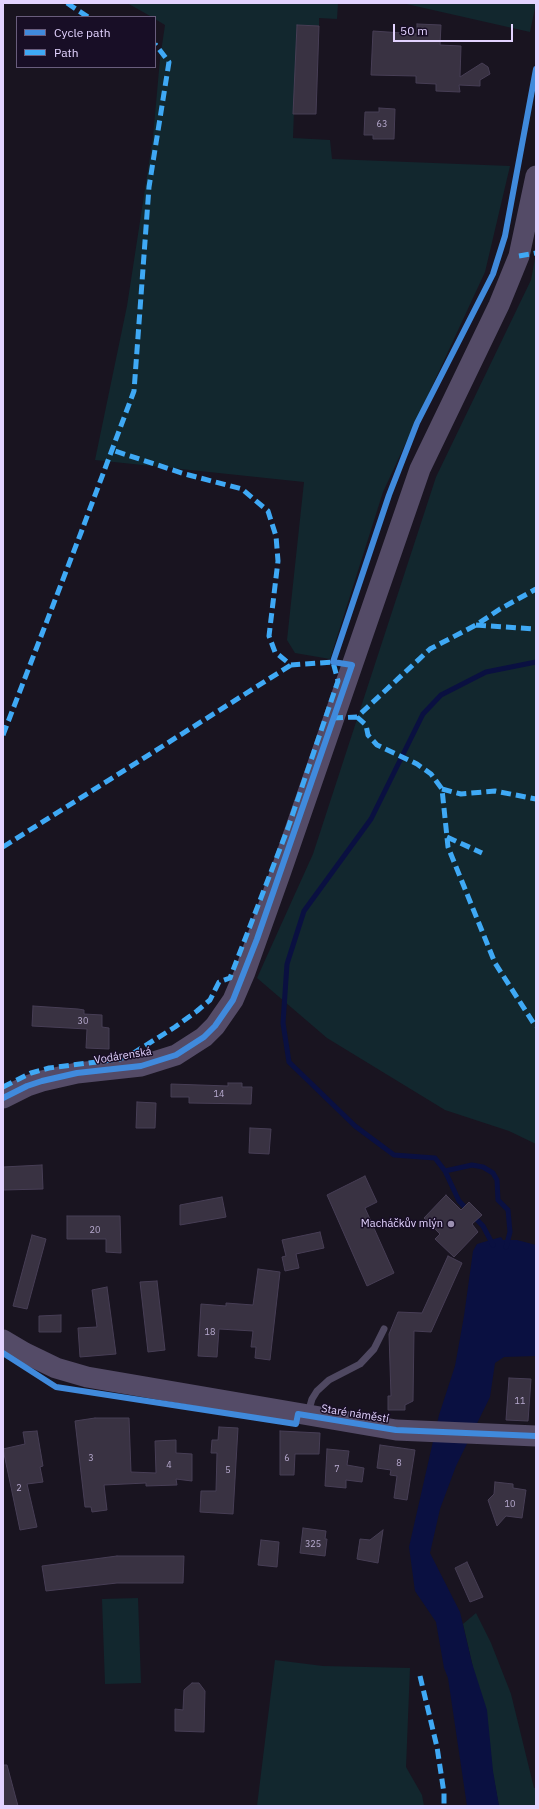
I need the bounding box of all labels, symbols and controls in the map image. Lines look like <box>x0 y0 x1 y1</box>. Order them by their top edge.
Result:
legend <box>16 16 156 68</box>
scale bar <box>395 16 515 42</box>
text: 50 m <box>400 23 428 38</box>
text: Cycle path <box>54 25 111 40</box>
text: Path <box>54 45 79 60</box>
house number: 63 <box>377 119 387 129</box>
house number: 30 <box>78 1016 88 1026</box>
street label: Vodárenská <box>93 1045 153 1067</box>
house number: 14 <box>214 1089 224 1099</box>
place label: Macháčkův mlýn <box>361 1217 443 1231</box>
marker: Macháčkův mlýn <box>446 1219 456 1229</box>
house number: 20 <box>90 1225 100 1235</box>
house number: 18 <box>205 1327 215 1337</box>
house number: 11 <box>515 1396 525 1406</box>
street label: Staré náměstí <box>320 1402 390 1426</box>
house number: 3 <box>88 1453 94 1463</box>
house number: 6 <box>284 1453 290 1463</box>
house number: 8 <box>396 1458 402 1468</box>
house number: 4 <box>166 1460 172 1470</box>
house number: 7 <box>334 1464 340 1474</box>
house number: 5 <box>225 1465 231 1475</box>
house number: 2 <box>16 1483 22 1493</box>
house number: 10 <box>505 1499 515 1509</box>
house number: 325 <box>305 1539 321 1549</box>

